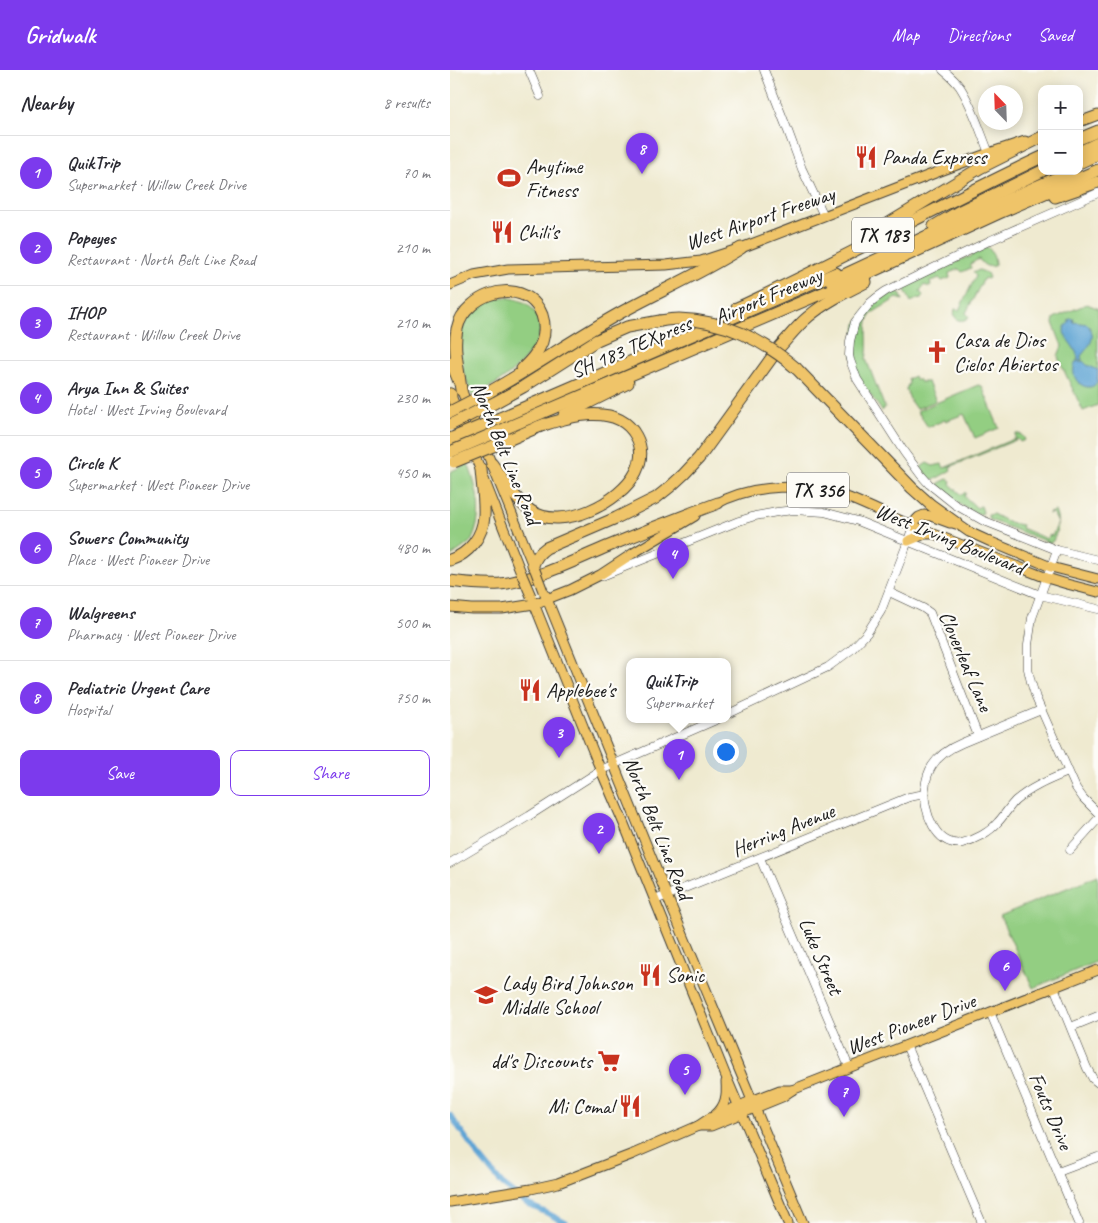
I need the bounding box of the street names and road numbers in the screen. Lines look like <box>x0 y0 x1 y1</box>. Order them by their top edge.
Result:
street label: West Airport Freeway <box>682 180 839 256</box>
road number: TX 183 <box>852 218 914 252</box>
street label: Airport Freeway <box>710 261 827 330</box>
street label: SH 183 TEXpress <box>567 309 697 384</box>
street label: North Belt Line Road <box>466 378 548 532</box>
road number: TX 356 <box>787 472 849 508</box>
street label: West Irving Boulevard <box>872 497 1032 582</box>
street label: Cloverleaf Lane <box>933 607 999 716</box>
street label: North Belt Line Road <box>618 753 700 907</box>
street label: Herring Avenue <box>728 797 839 862</box>
street label: Luke Street <box>793 914 850 1000</box>
street label: West Pioneer Drive <box>843 987 981 1060</box>
street label: Fouts Drive <box>1023 1069 1080 1155</box>

